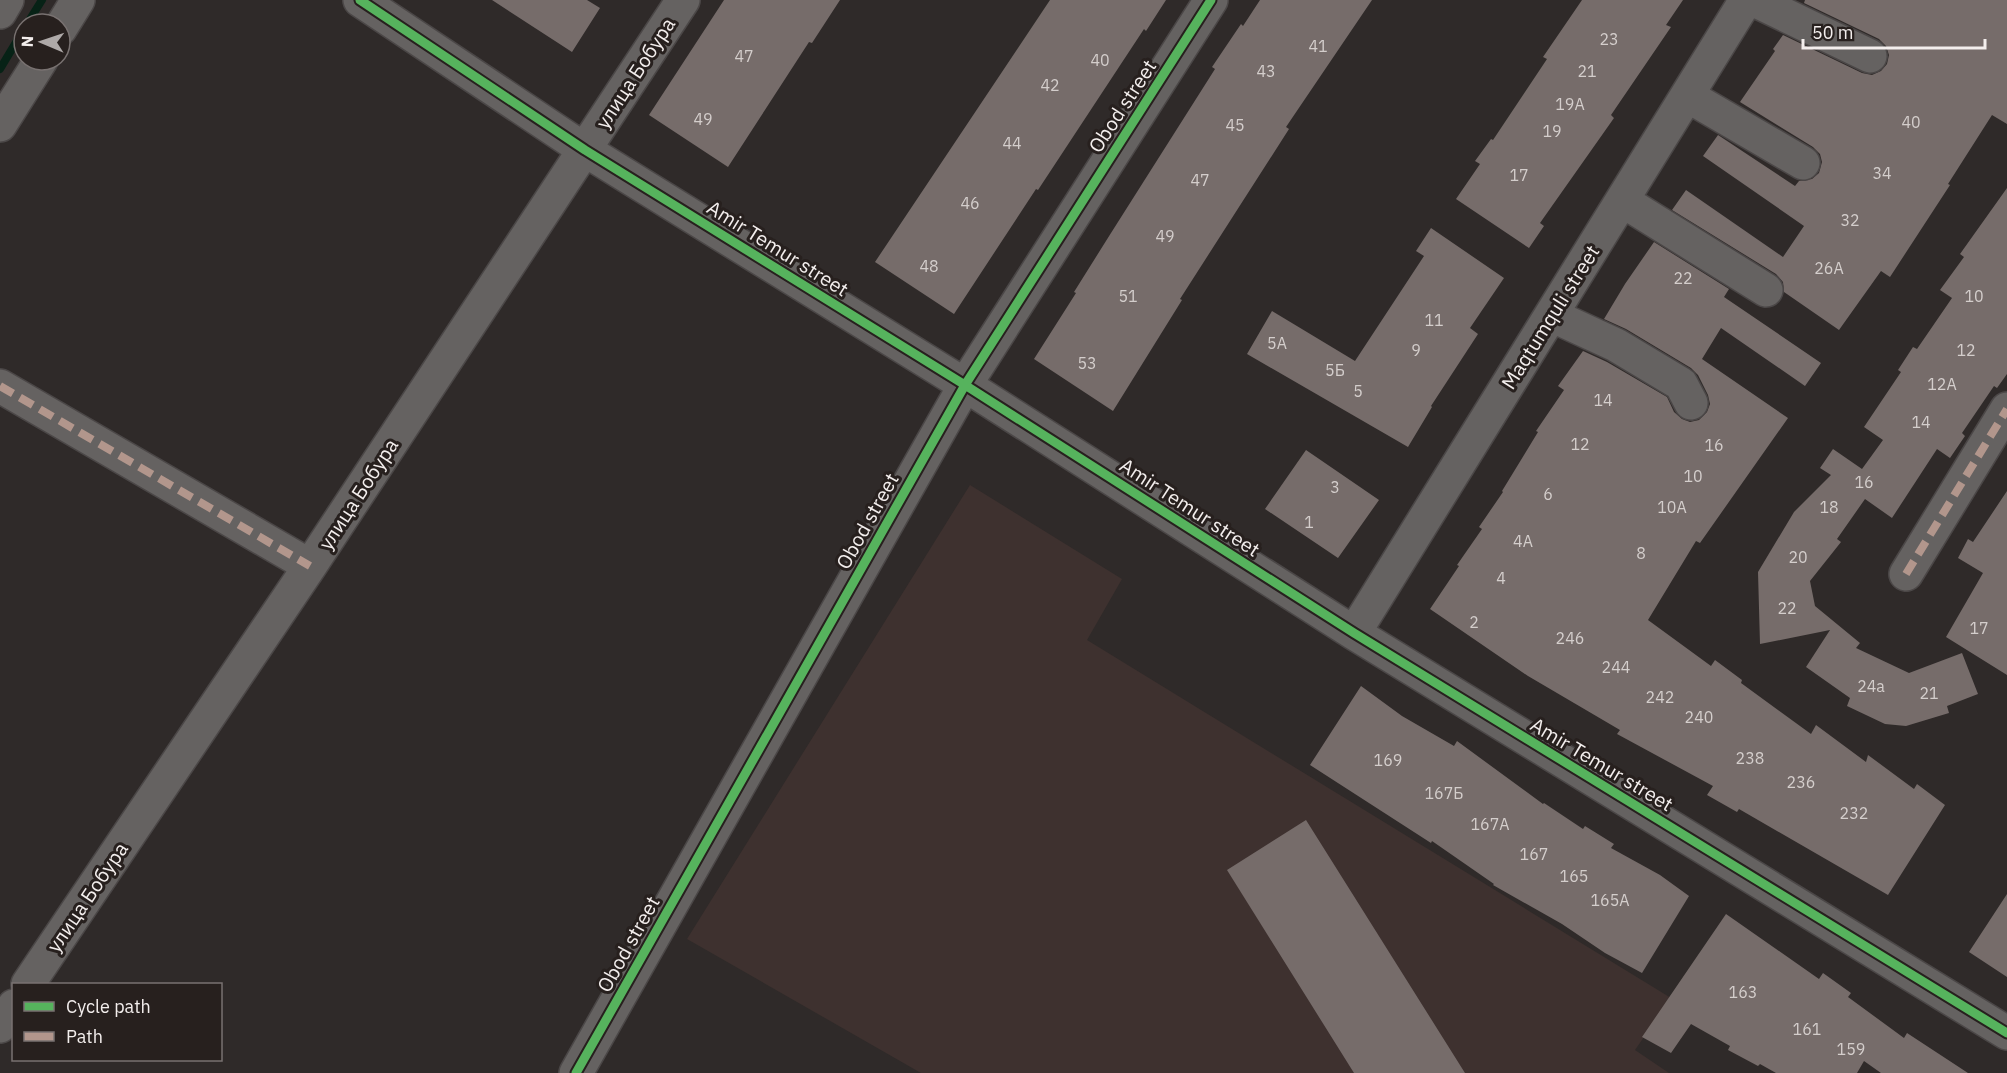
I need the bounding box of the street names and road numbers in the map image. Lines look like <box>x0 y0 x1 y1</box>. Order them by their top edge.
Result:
street label: улица Бобура <box>589 12 681 134</box>
street label: Obod street <box>1082 54 1162 158</box>
street label: Amir Temur street <box>702 194 854 302</box>
street label: Maqtumquli street <box>1495 240 1605 394</box>
street label: улица Бобура <box>312 433 404 555</box>
street label: Amir Temur street <box>1115 452 1265 562</box>
street label: Obod street <box>829 468 905 574</box>
street label: Amir Temur street <box>1526 711 1678 817</box>
street label: улица Бобура <box>40 836 134 957</box>
street label: Obod street <box>590 891 666 997</box>

